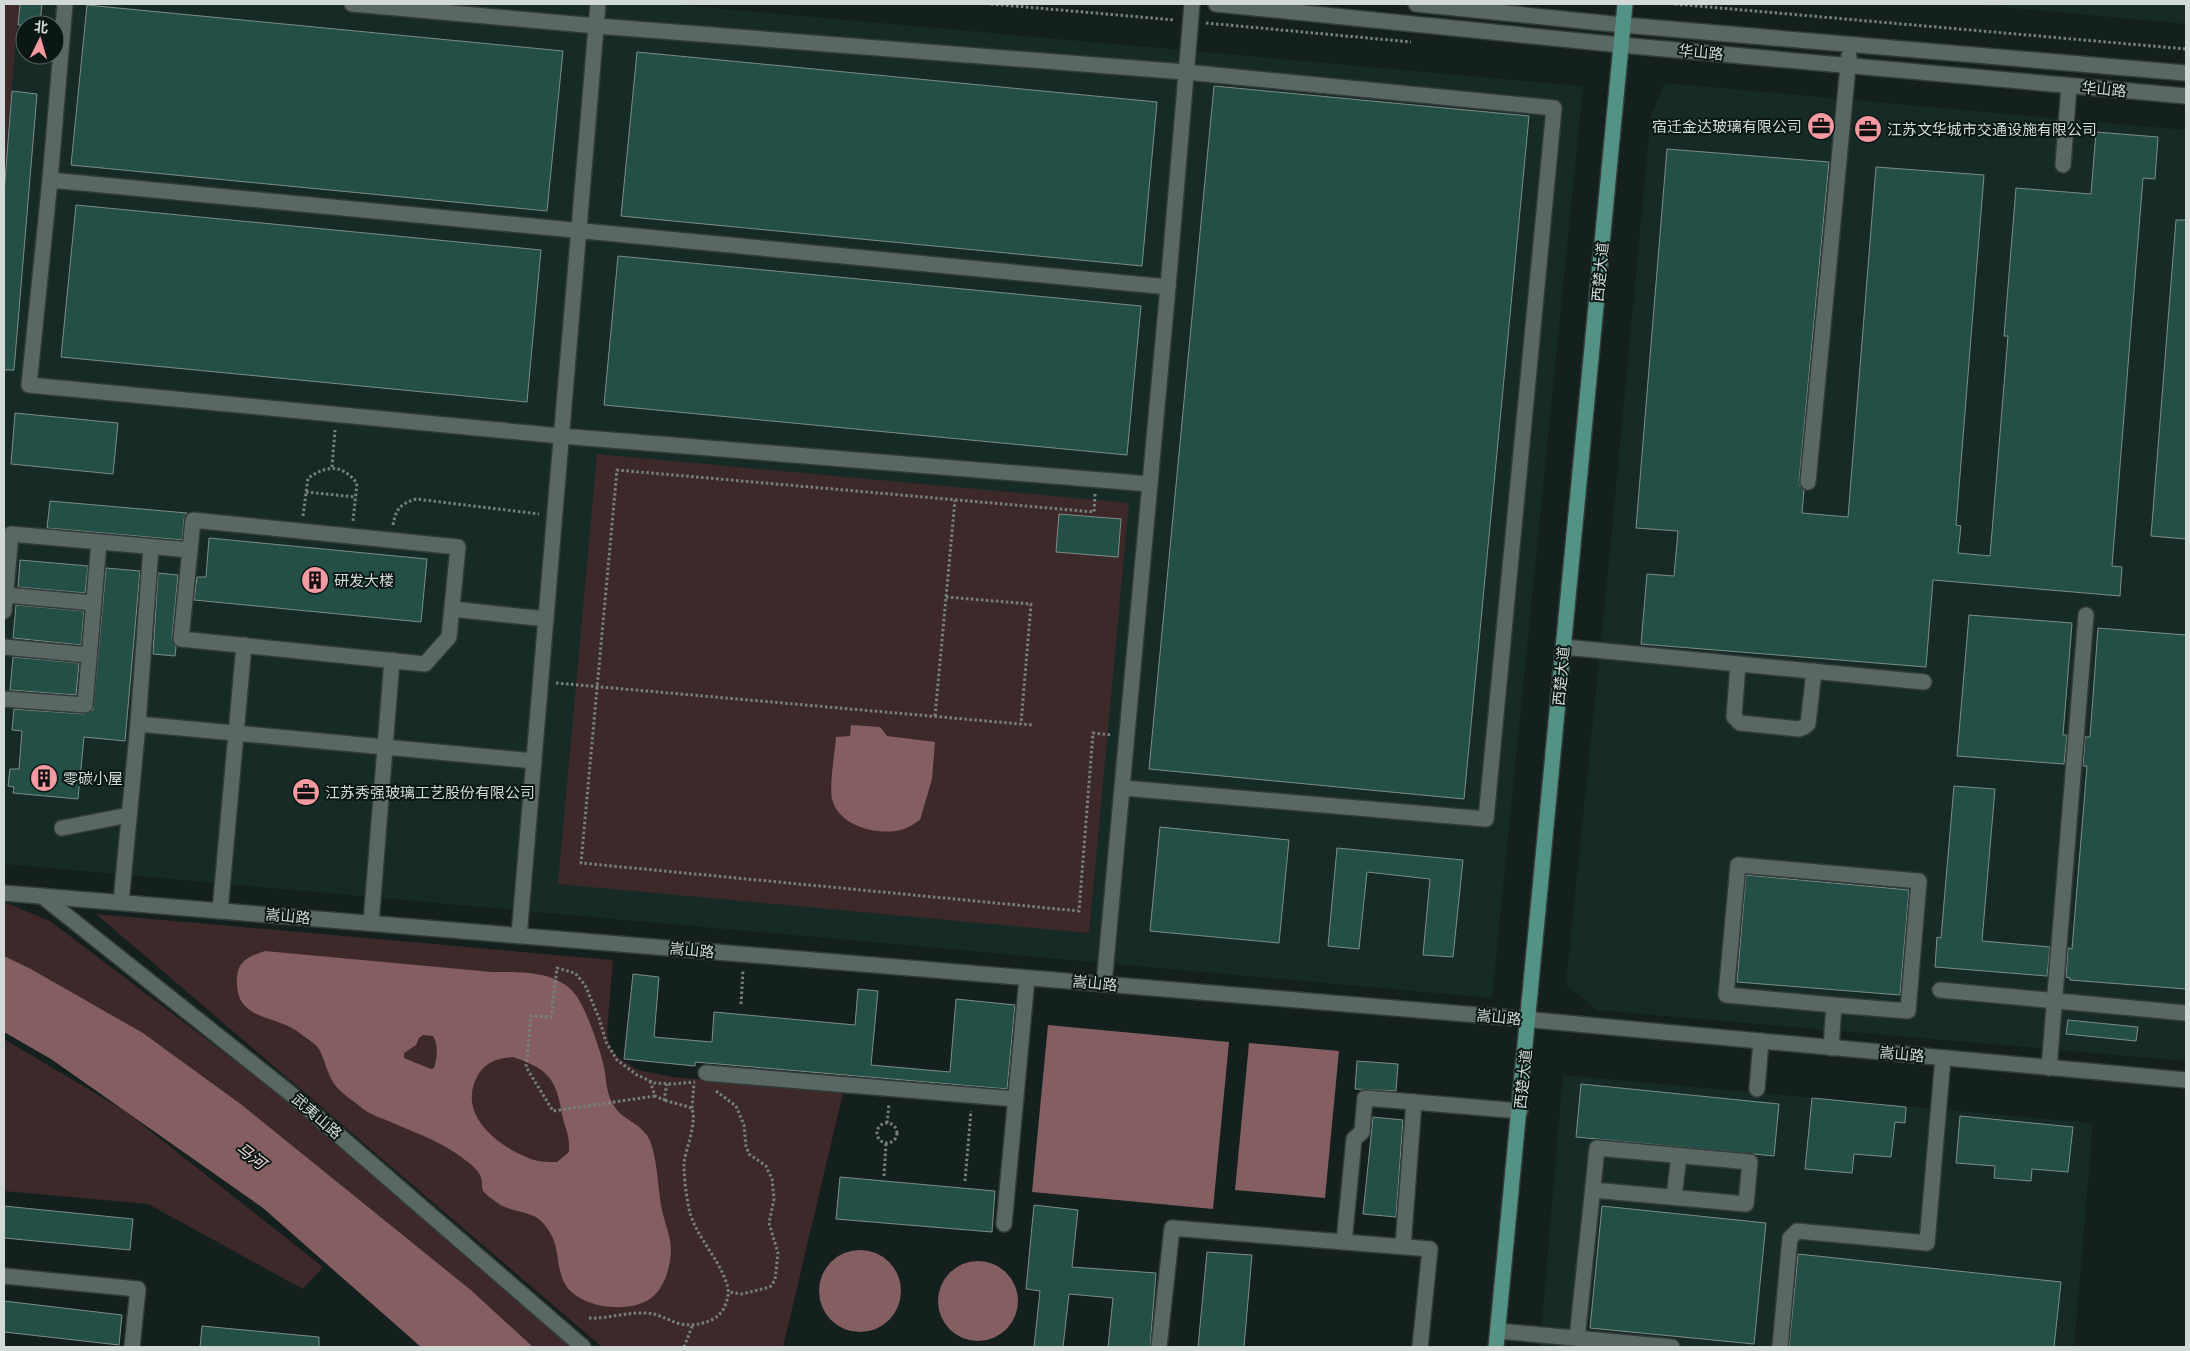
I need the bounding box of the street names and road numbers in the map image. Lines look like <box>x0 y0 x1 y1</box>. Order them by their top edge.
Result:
street label: 华山路 <box>1678 41 1724 63</box>
street label: 华山路 <box>2081 78 2127 100</box>
street label: 西楚大道 <box>1588 241 1612 303</box>
street label: 西楚大道 <box>1549 645 1573 707</box>
street label: 嵩山路 <box>265 905 311 927</box>
street label: 嵩山路 <box>669 939 715 961</box>
street label: 嵩山路 <box>1072 972 1118 994</box>
street label: 嵩山路 <box>1476 1006 1522 1028</box>
street label: 嵩山路 <box>1879 1043 1925 1065</box>
street label: 西楚大道 <box>1510 1048 1536 1110</box>
street label: 武夷山路 <box>288 1089 346 1143</box>

